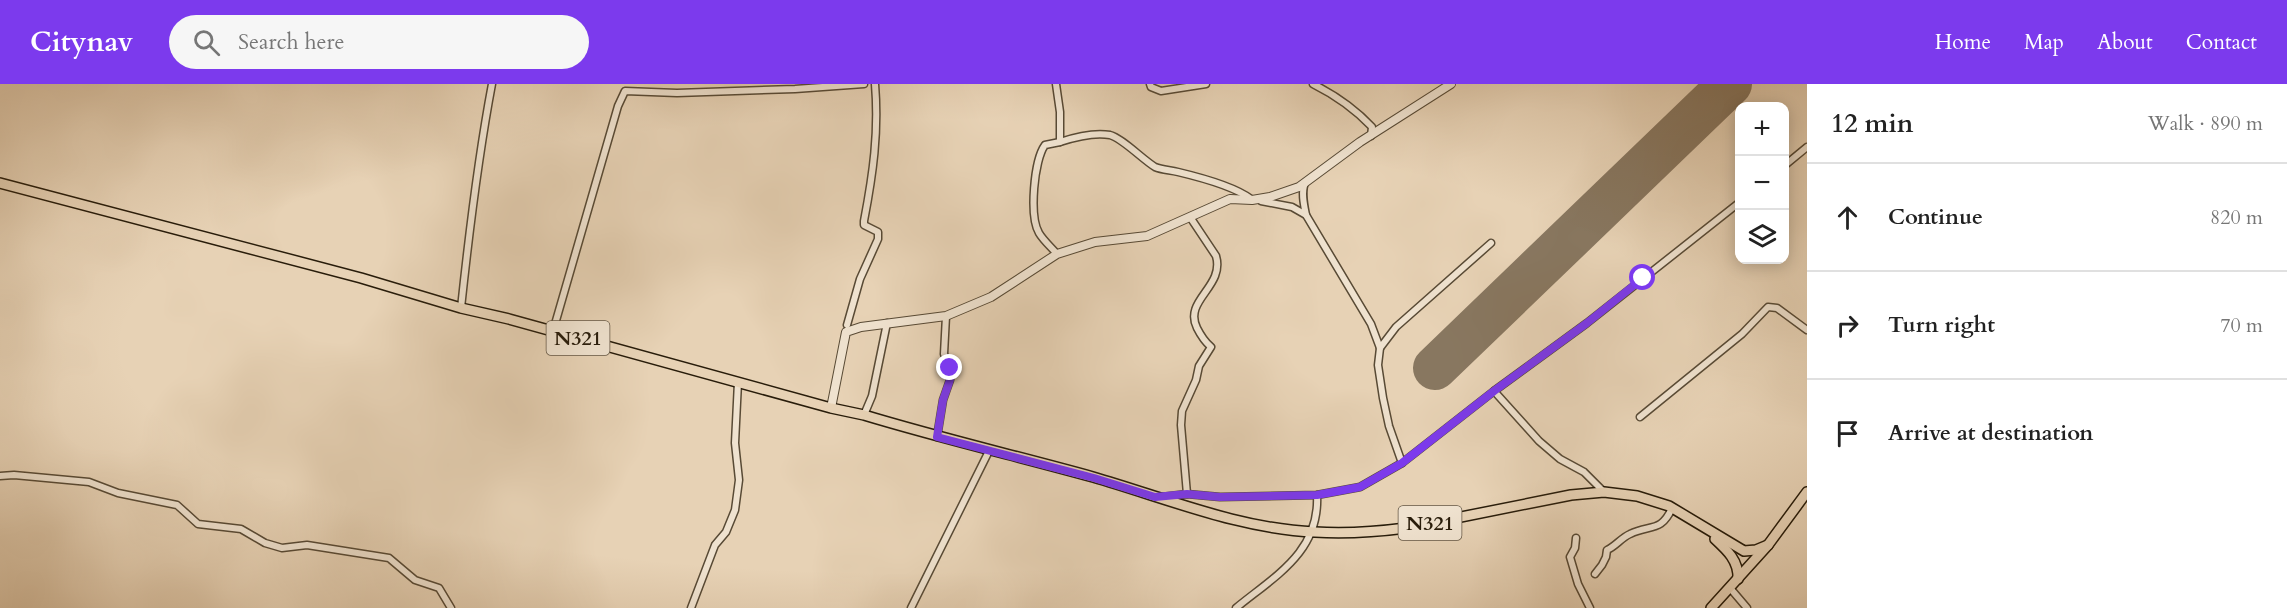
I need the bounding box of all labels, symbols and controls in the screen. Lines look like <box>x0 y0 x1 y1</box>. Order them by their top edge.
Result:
search box <box>169 15 589 69</box>
text: Citynav <box>30 23 133 61</box>
icon: search <box>190 26 223 59</box>
text: Search here <box>238 27 345 57</box>
text: Home <box>1935 28 1991 57</box>
text: Map <box>2024 28 2064 57</box>
text: About <box>2097 28 2153 57</box>
text: Contact <box>2186 28 2257 57</box>
map controls <box>1735 102 1789 264</box>
button: + <box>1735 102 1789 156</box>
text: 12 min <box>1831 106 1914 141</box>
text: Walk · 890 m <box>2148 110 2263 137</box>
button: − <box>1735 156 1789 210</box>
icon: ahead <box>1831 201 1864 234</box>
text: Continue <box>1888 202 1983 232</box>
text: 820 m <box>2210 204 2263 231</box>
button: layers <box>1735 210 1789 264</box>
route start <box>1629 264 1655 290</box>
icon: right <box>1831 309 1864 342</box>
text: Turn right <box>1888 310 1995 340</box>
text: 70 m <box>2220 312 2263 339</box>
road number: N321 <box>546 321 610 355</box>
route end <box>936 354 962 380</box>
icon: arrive <box>1831 417 1864 450</box>
text: Arrive at destination <box>1888 418 2093 448</box>
road number: N321 <box>1398 506 1462 540</box>

